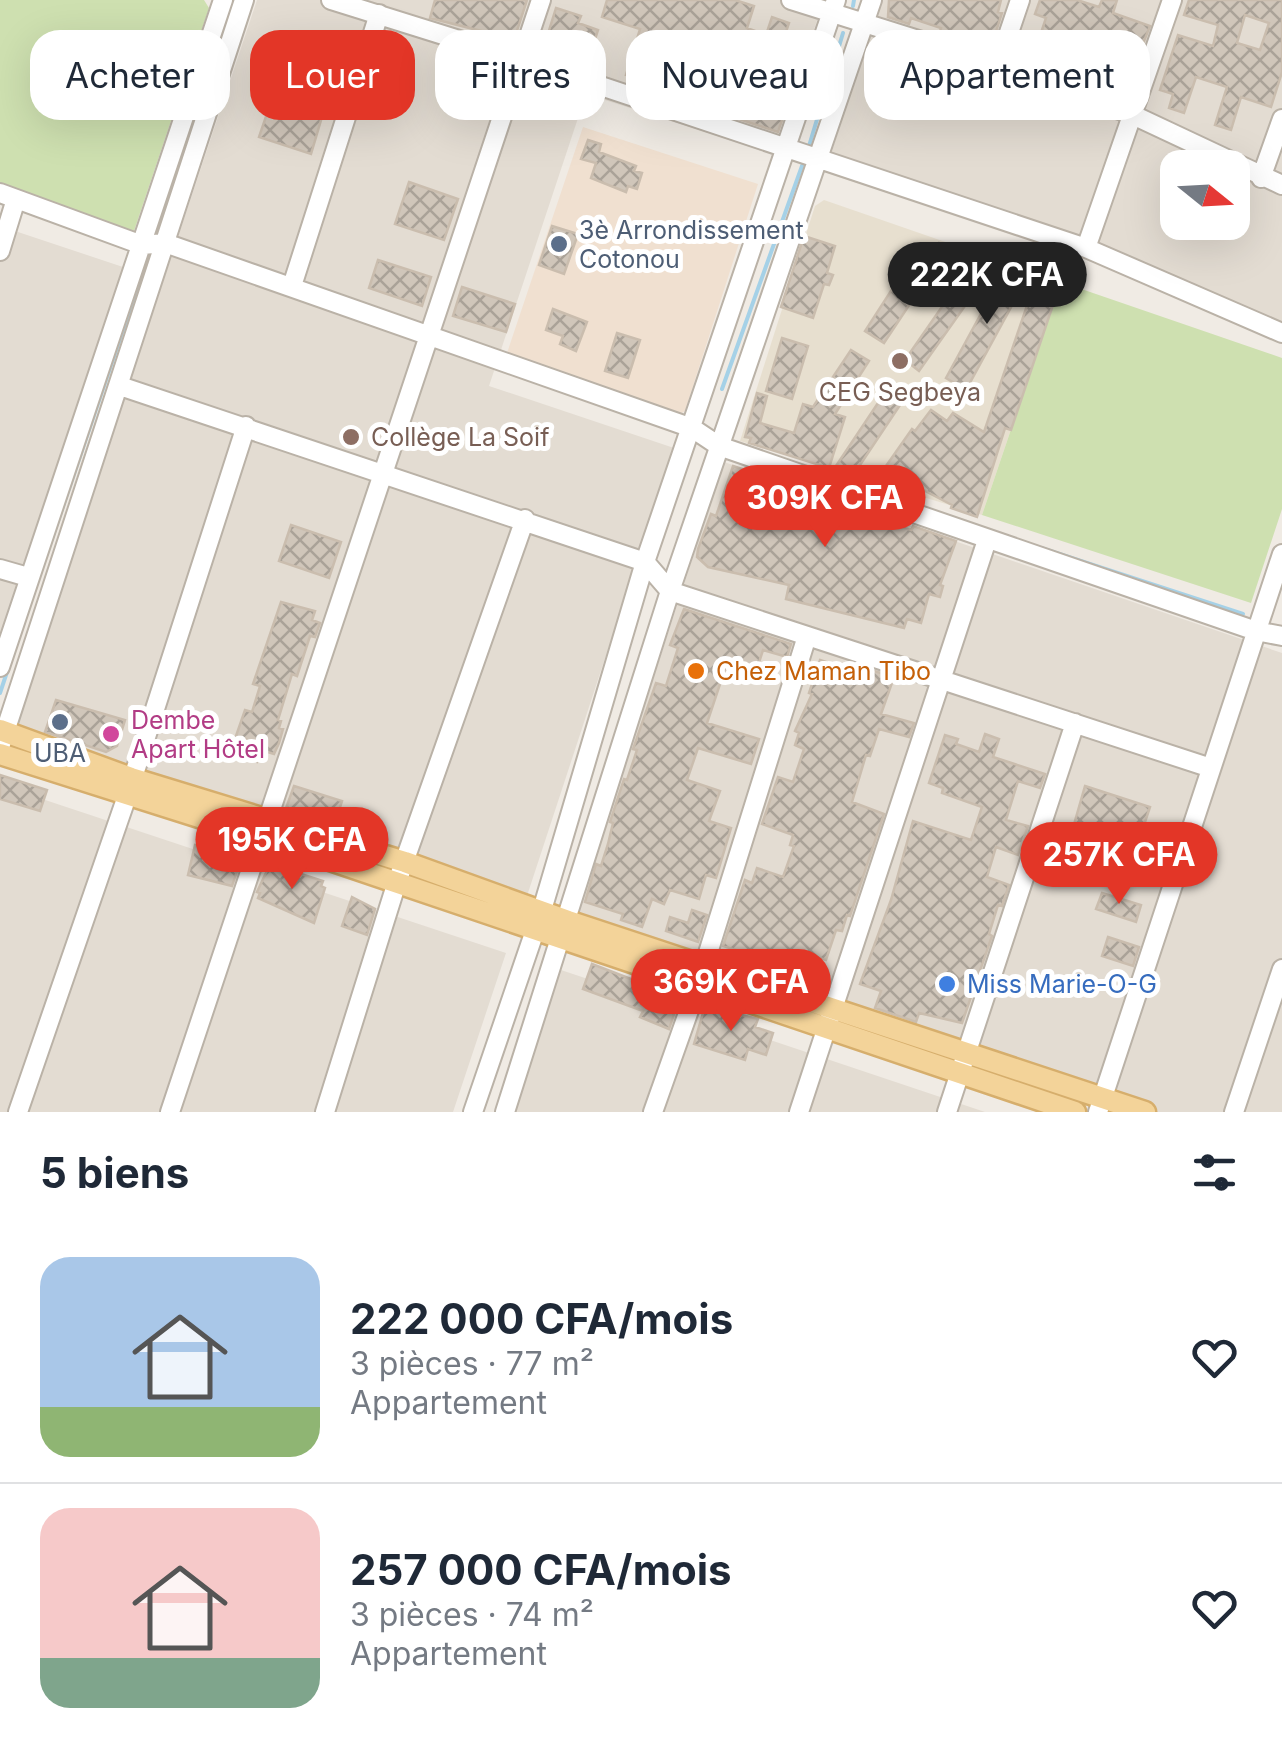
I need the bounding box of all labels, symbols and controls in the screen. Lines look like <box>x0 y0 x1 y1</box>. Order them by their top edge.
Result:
chip: Acheter <box>30 30 230 120</box>
chip: Louer <box>250 30 415 120</box>
chip: Filtres <box>435 30 606 120</box>
chip: Nouveau <box>626 30 844 120</box>
chip: Appartement <box>864 30 1150 120</box>
north arrow <box>1160 150 1250 240</box>
map controls <box>1160 150 1250 240</box>
place label: 3è Arrondissement Cotonou <box>579 215 804 274</box>
marker: 3è Arrondissement Cotonou <box>548 233 570 255</box>
pin: 222K CFA <box>884 242 1090 327</box>
text: 222K CFA <box>910 255 1064 294</box>
marker: CEG Segbeya <box>889 350 911 372</box>
place label: CEG Segbeya <box>819 377 981 407</box>
place label: Collège La Soif <box>371 422 549 452</box>
marker: Collège La Soif <box>340 426 362 448</box>
pin: 309K CFA <box>722 465 928 550</box>
text: 309K CFA <box>746 478 904 517</box>
place label: Chez Maman Tibo <box>716 656 931 686</box>
marker: Chez Maman Tibo <box>685 660 707 682</box>
place label: Dembe Apart Hôtel <box>131 705 265 764</box>
marker: UBA <box>49 711 71 733</box>
marker: Dembe Apart Hôtel <box>100 723 122 745</box>
place label: UBA <box>34 738 86 768</box>
pin: 195K CFA <box>189 807 395 892</box>
text: 195K CFA <box>217 820 367 859</box>
pin: 257K CFA <box>1016 822 1222 907</box>
text: 257K CFA <box>1042 835 1196 874</box>
pin: 369K CFA <box>628 949 834 1034</box>
text: 369K CFA <box>653 962 809 1001</box>
place label: Miss Marie-O-G <box>967 969 1157 999</box>
marker: Miss Marie-O-G <box>936 973 958 995</box>
icon: filters <box>1187 1145 1242 1200</box>
text: 5 biens <box>40 1147 189 1198</box>
text: 222 000 CFA/mois <box>350 1293 733 1344</box>
icon: home <box>120 1297 240 1417</box>
icon: heart <box>1187 1330 1242 1385</box>
text: 3 pièces · 77 m² <box>350 1344 594 1383</box>
text: Appartement <box>350 1383 547 1422</box>
text: 257 000 CFA/mois <box>350 1544 732 1595</box>
icon: home <box>120 1548 240 1668</box>
icon: heart <box>1187 1581 1242 1636</box>
text: 3 pièces · 74 m² <box>350 1595 594 1634</box>
text: Appartement <box>350 1634 547 1673</box>

